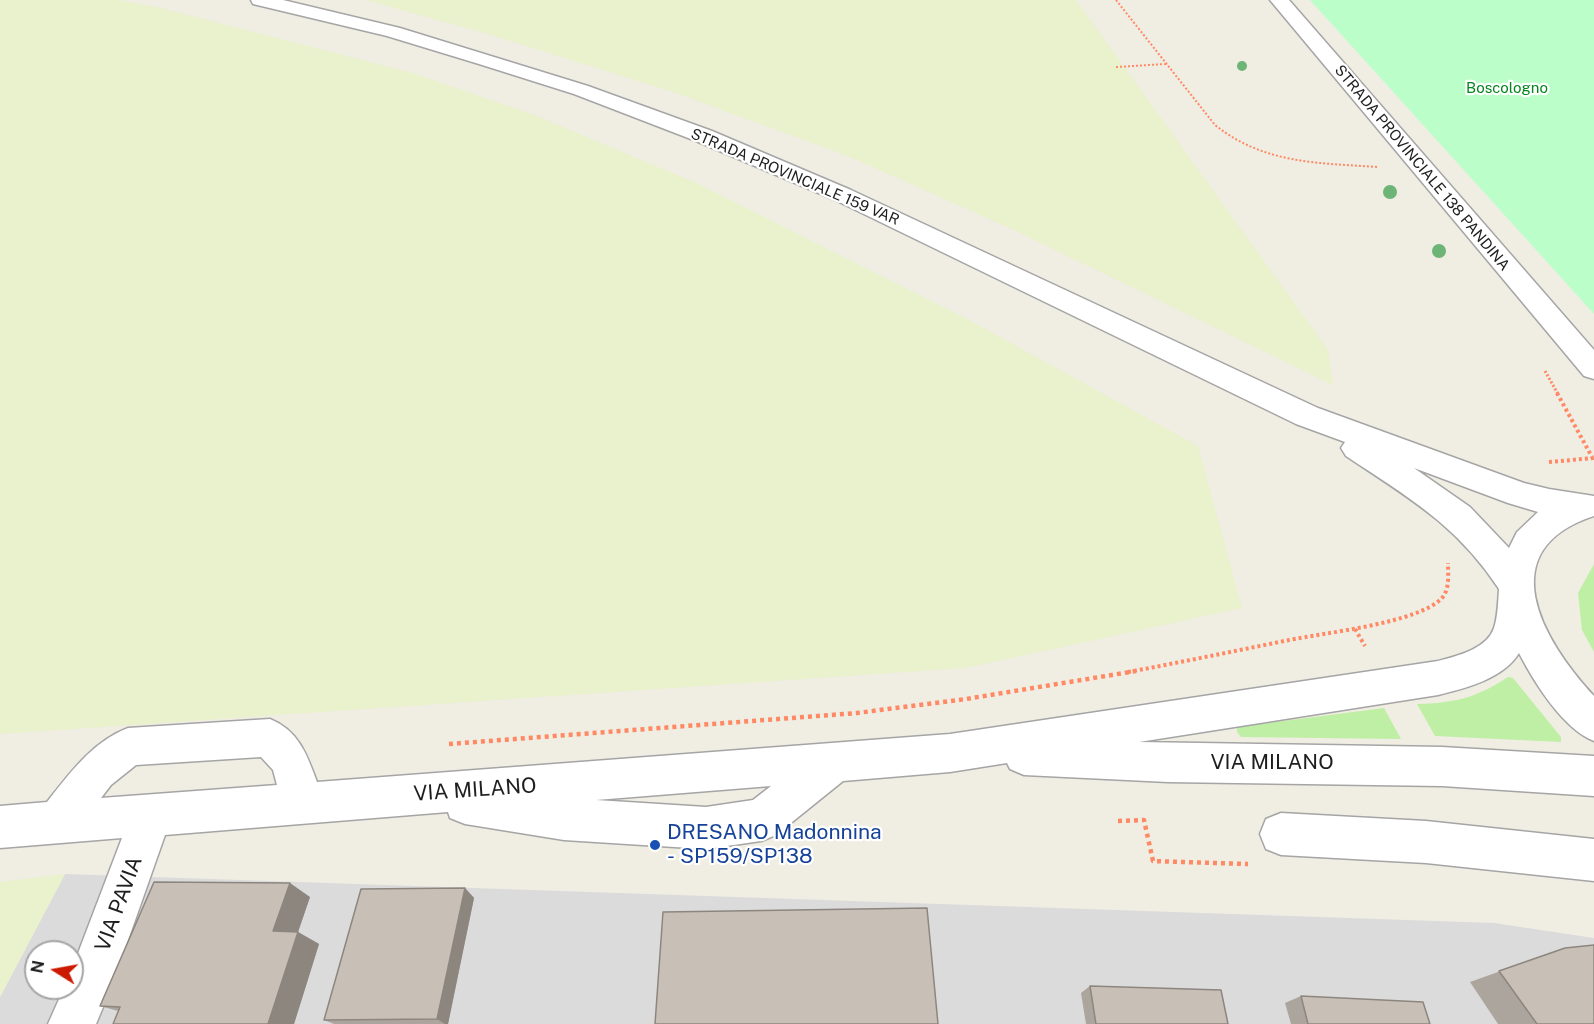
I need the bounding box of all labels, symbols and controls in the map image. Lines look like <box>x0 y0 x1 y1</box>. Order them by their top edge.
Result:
street label: STRADA PROVINCIALE 138 PANDINA <box>1331 62 1513 274</box>
park label: Boscologno <box>1466 79 1548 97</box>
street label: STRADA PROVINCIALE 159 VAR <box>688 125 902 229</box>
street label: VIA MILANO <box>1210 750 1334 776</box>
street label: VIA MILANO <box>413 773 537 807</box>
place label: DRESANO Madonnina - SP159/SP138 <box>667 820 882 870</box>
marker: DRESANO Madonnina - SP159/SP138 <box>648 838 662 852</box>
street label: VIA PAVIA <box>90 853 148 955</box>
north arrow <box>24 940 84 1000</box>
text: N <box>27 959 48 975</box>

